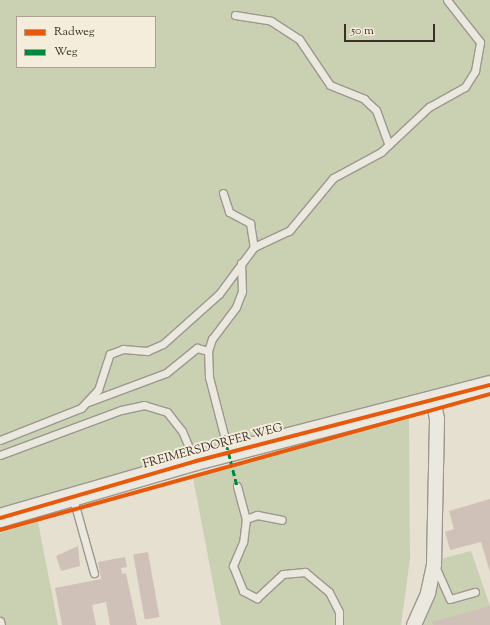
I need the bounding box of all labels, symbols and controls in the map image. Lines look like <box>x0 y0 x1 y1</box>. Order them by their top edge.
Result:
legend <box>16 16 156 68</box>
scale bar <box>346 16 437 42</box>
text: 50 m <box>351 22 374 40</box>
text: Radweg <box>54 23 95 41</box>
text: Weg <box>54 43 78 61</box>
street label: FREIMERSDORFER WEG <box>142 421 284 473</box>

